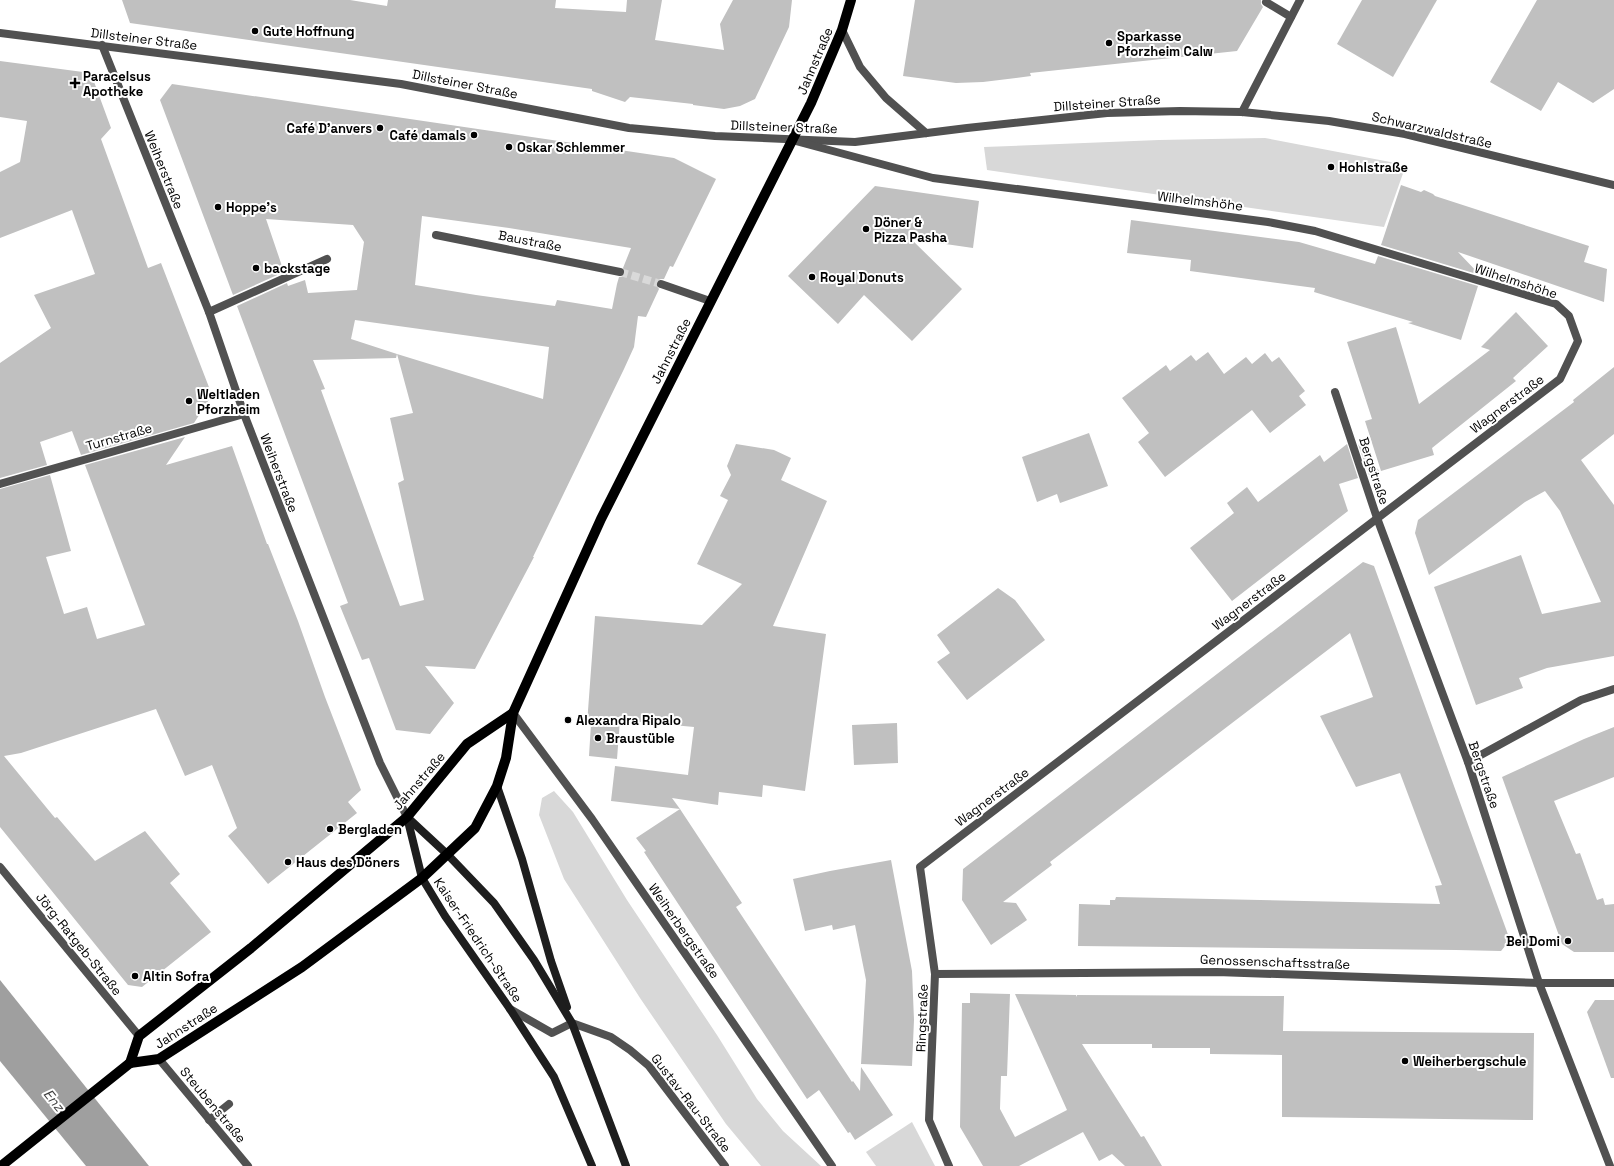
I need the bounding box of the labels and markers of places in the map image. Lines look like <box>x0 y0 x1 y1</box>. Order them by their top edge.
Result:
place label: Gute Hoffnung <box>263 23 355 40</box>
marker: Gute Hoffnung <box>250 26 260 36</box>
place label: Sparkasse Pforzheim Calw <box>1117 28 1213 60</box>
marker: Sparkasse Pforzheim Calw <box>1104 38 1114 48</box>
place label: Paracelsus Apotheke <box>83 68 151 100</box>
marker: Paracelsus Apotheke <box>70 78 80 88</box>
place label: Café D'anvers <box>287 120 372 137</box>
marker: Café D'anvers <box>375 123 385 133</box>
place label: Café damals <box>390 127 466 144</box>
marker: Café damals <box>469 130 479 140</box>
place label: Oskar Schlemmer <box>517 139 625 156</box>
marker: Oskar Schlemmer <box>504 142 514 152</box>
place label: Hohlstraße <box>1339 159 1408 176</box>
marker: Hohlstraße <box>1326 162 1336 172</box>
place label: Hoppe's <box>226 199 277 216</box>
marker: Hoppe's <box>213 202 223 212</box>
place label: Döner & Pizza Pasha <box>874 214 948 246</box>
marker: Döner & Pizza Pasha <box>861 224 871 234</box>
place label: backstage <box>264 260 330 277</box>
marker: backstage <box>251 263 261 273</box>
place label: Royal Donuts <box>820 269 904 286</box>
marker: Royal Donuts <box>807 272 817 282</box>
place label: Weltladen Pforzheim <box>197 386 260 418</box>
marker: Weltladen Pforzheim <box>184 396 194 406</box>
place label: Alexandra Ripalo <box>576 712 681 729</box>
marker: Alexandra Ripalo <box>563 715 573 725</box>
place label: Braustüble <box>606 730 675 747</box>
marker: Braustüble <box>593 733 603 743</box>
place label: Bergladen <box>338 821 402 838</box>
marker: Bergladen <box>325 824 335 834</box>
place label: Haus des Döners <box>296 854 400 871</box>
marker: Haus des Döners <box>283 857 293 867</box>
place label: Bei Domi <box>1506 933 1560 950</box>
marker: Bei Domi <box>1563 936 1573 946</box>
place label: Altin Sofra <box>143 968 210 985</box>
marker: Altin Sofra <box>130 971 140 981</box>
place label: Weiherbergschule <box>1413 1053 1527 1070</box>
marker: Weiherbergschule <box>1400 1056 1410 1066</box>

